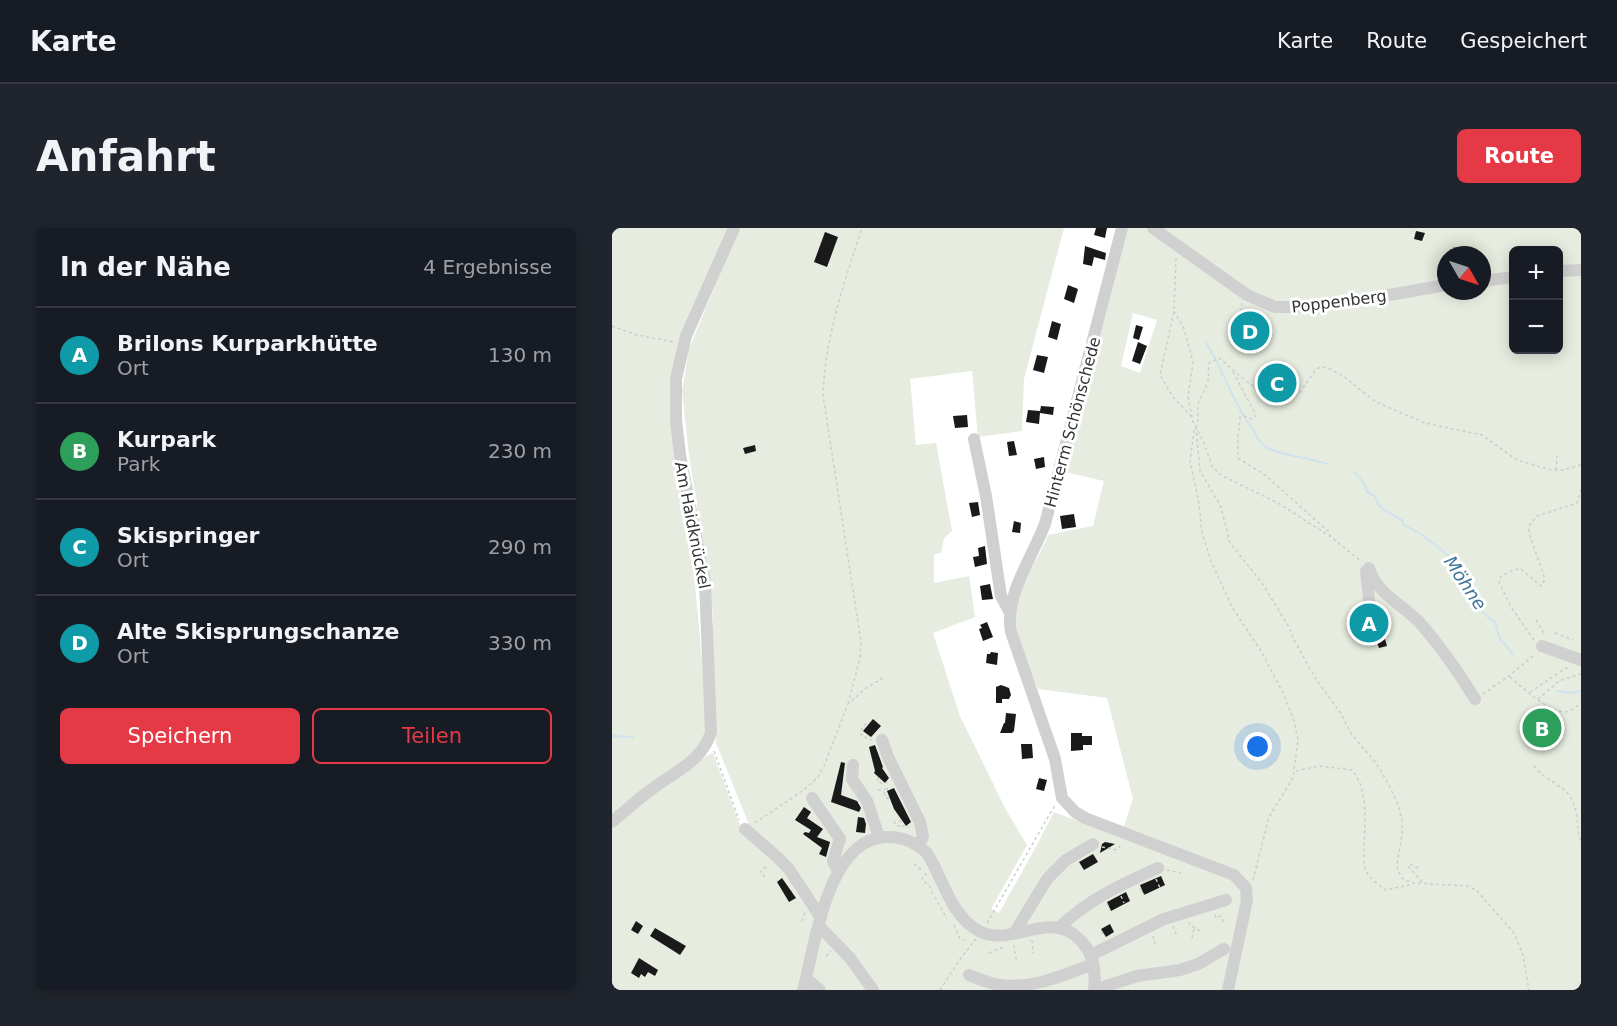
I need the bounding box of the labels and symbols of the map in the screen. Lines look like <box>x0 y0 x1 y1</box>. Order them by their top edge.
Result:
north arrow <box>1437 246 1491 300</box>
street label: Poppenberg <box>1290 286 1388 317</box>
pin: D <box>1230 308 1270 354</box>
street label: Hinterm Schönschede <box>1041 335 1104 510</box>
pin: C <box>1258 360 1296 406</box>
street label: Am Haidknückel <box>671 460 714 590</box>
water label: Möhne <box>1440 552 1491 614</box>
pin: A <box>1350 600 1389 646</box>
pin: B <box>1522 706 1562 750</box>
your location <box>1243 732 1272 761</box>

